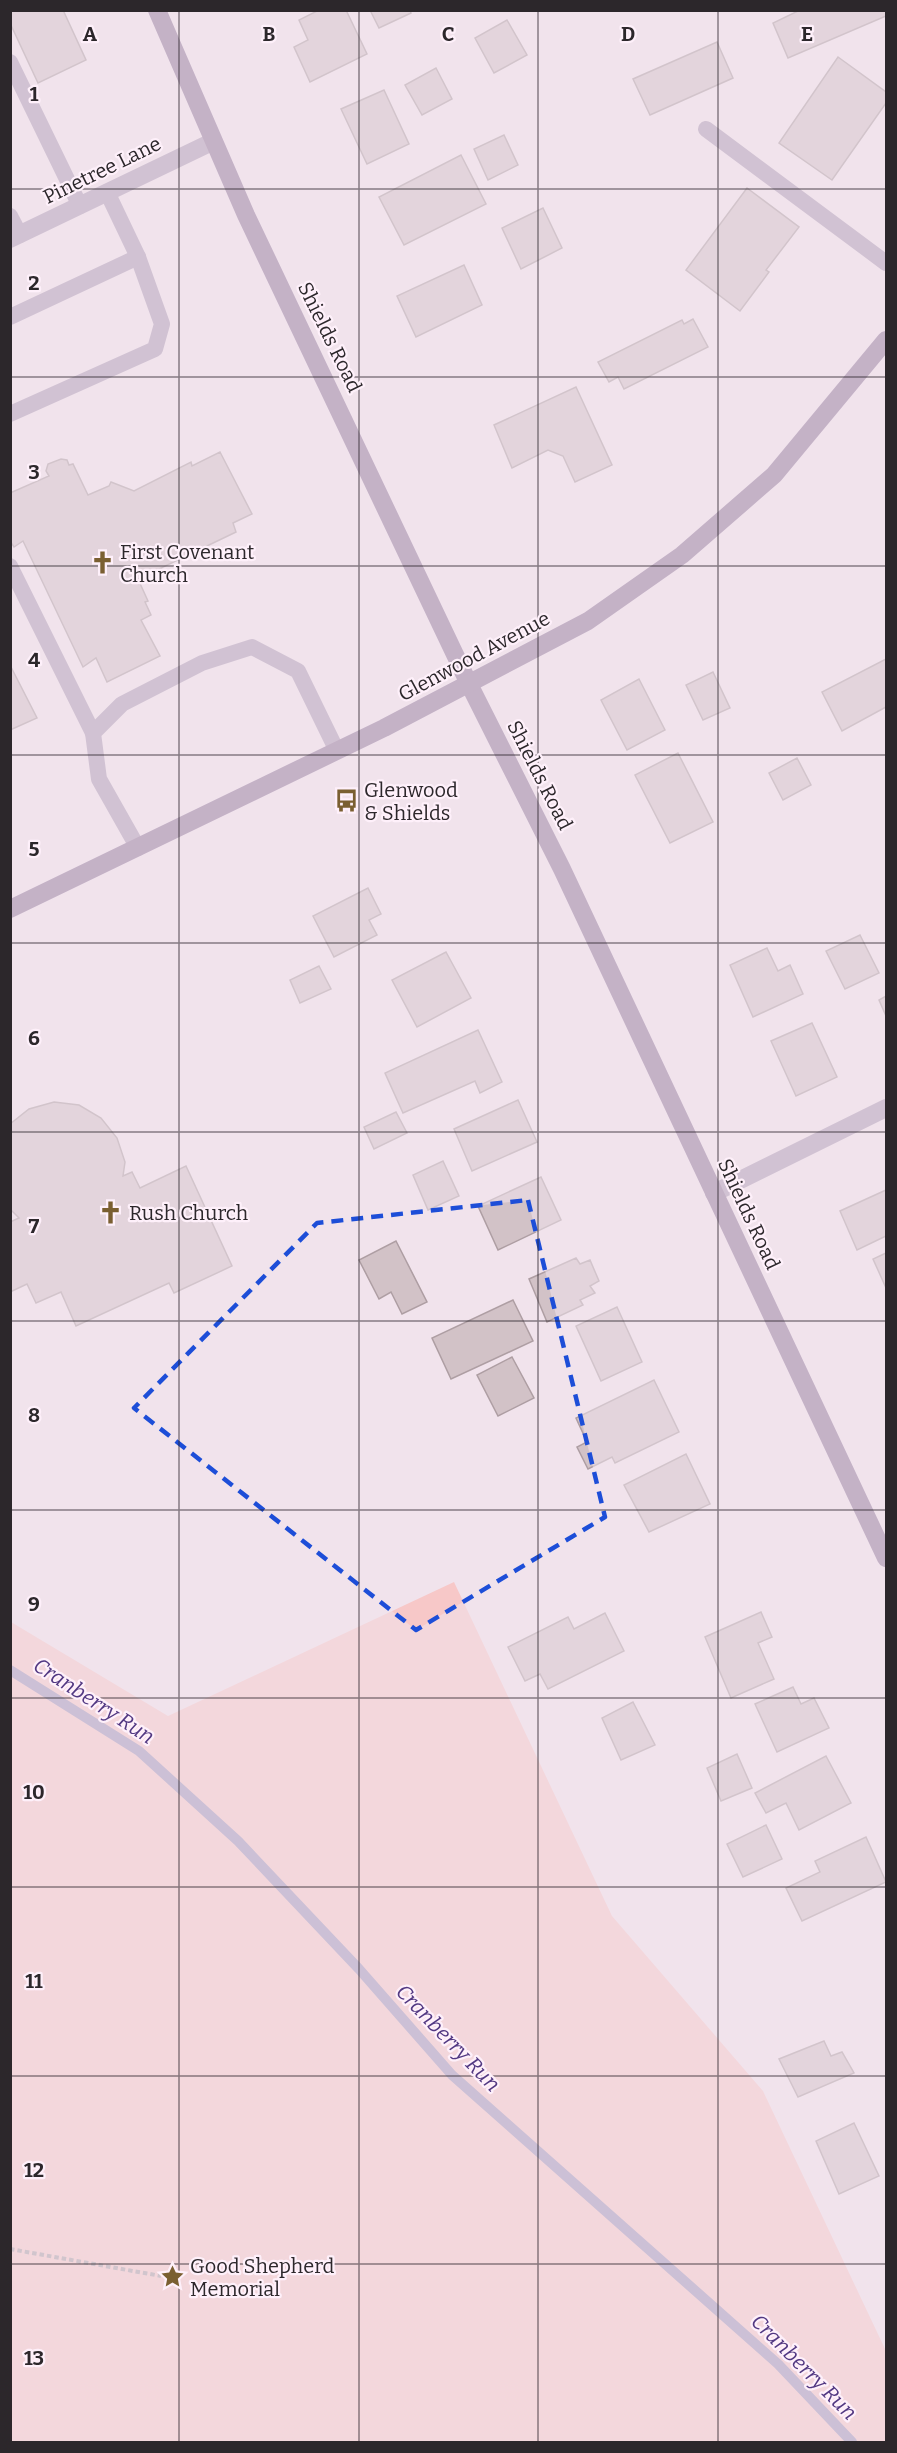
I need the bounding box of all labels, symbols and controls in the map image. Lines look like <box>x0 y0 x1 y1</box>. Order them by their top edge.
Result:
text: A <box>83 22 98 46</box>
text: B <box>263 22 276 46</box>
text: C <box>442 22 454 46</box>
text: D <box>621 22 635 46</box>
text: E <box>801 22 813 46</box>
text: 1 <box>30 82 39 106</box>
street label: Pinetree Lane <box>39 131 165 209</box>
text: 2 <box>28 271 40 295</box>
street label: Shields Road <box>293 278 367 396</box>
text: 3 <box>28 460 40 484</box>
place label: First Covenant Church <box>120 540 254 587</box>
church icon: First Covenant Church <box>89 550 115 576</box>
street label: Glenwood Avenue <box>394 606 554 706</box>
text: 4 <box>28 648 40 672</box>
street label: Shields Road <box>502 716 578 834</box>
place label: Glenwood & Shields <box>364 778 458 825</box>
bus stop icon: Glenwood & Shields <box>333 788 359 814</box>
text: 5 <box>29 837 40 861</box>
text: 6 <box>28 1026 40 1050</box>
street label: Shields Road <box>713 1155 785 1273</box>
church icon: Rush Church <box>98 1200 124 1226</box>
place label: Rush Church <box>129 1201 249 1225</box>
text: 7 <box>29 1214 40 1238</box>
text: 8 <box>28 1403 40 1427</box>
text: 9 <box>28 1592 40 1616</box>
water label: Cranberry Run <box>29 1652 159 1750</box>
text: 10 <box>23 1780 45 1804</box>
text: 11 <box>25 1969 43 1993</box>
water label: Cranberry Run <box>390 1979 506 2097</box>
text: 12 <box>24 2158 44 2182</box>
place label: Good Shepherd Memorial <box>190 2254 335 2301</box>
place icon: Good Shepherd Memorial <box>159 2264 185 2290</box>
water label: Cranberry Run <box>746 2309 862 2425</box>
text: 13 <box>24 2346 44 2370</box>

